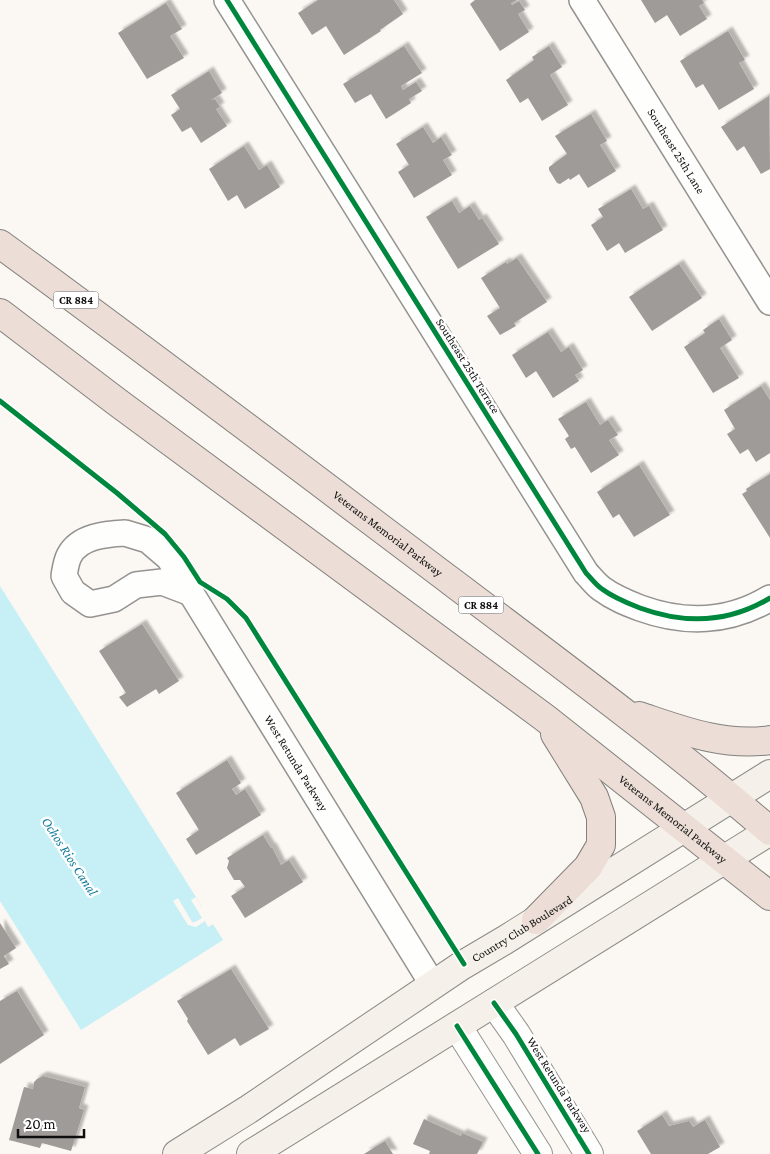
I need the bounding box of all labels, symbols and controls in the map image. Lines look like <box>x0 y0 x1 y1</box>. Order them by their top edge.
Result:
street label: Southeast 25th Lane <box>644 106 708 196</box>
road number: CR 884 <box>54 292 98 308</box>
street label: Southeast 25th Terrace <box>433 316 503 416</box>
street label: Veterans Memorial Parkway <box>330 488 446 580</box>
road number: CR 884 <box>458 596 504 614</box>
street label: West Retunda Parkway <box>261 713 331 814</box>
street label: Veterans Memorial Parkway <box>616 772 730 866</box>
water label: Ochos Rios Canal <box>39 814 102 899</box>
street label: Country Club Boulevard <box>469 892 575 965</box>
street label: West Retunda Parkway <box>524 1035 594 1136</box>
scale bar <box>18 1106 84 1138</box>
text: 20 m <box>25 1116 56 1132</box>

